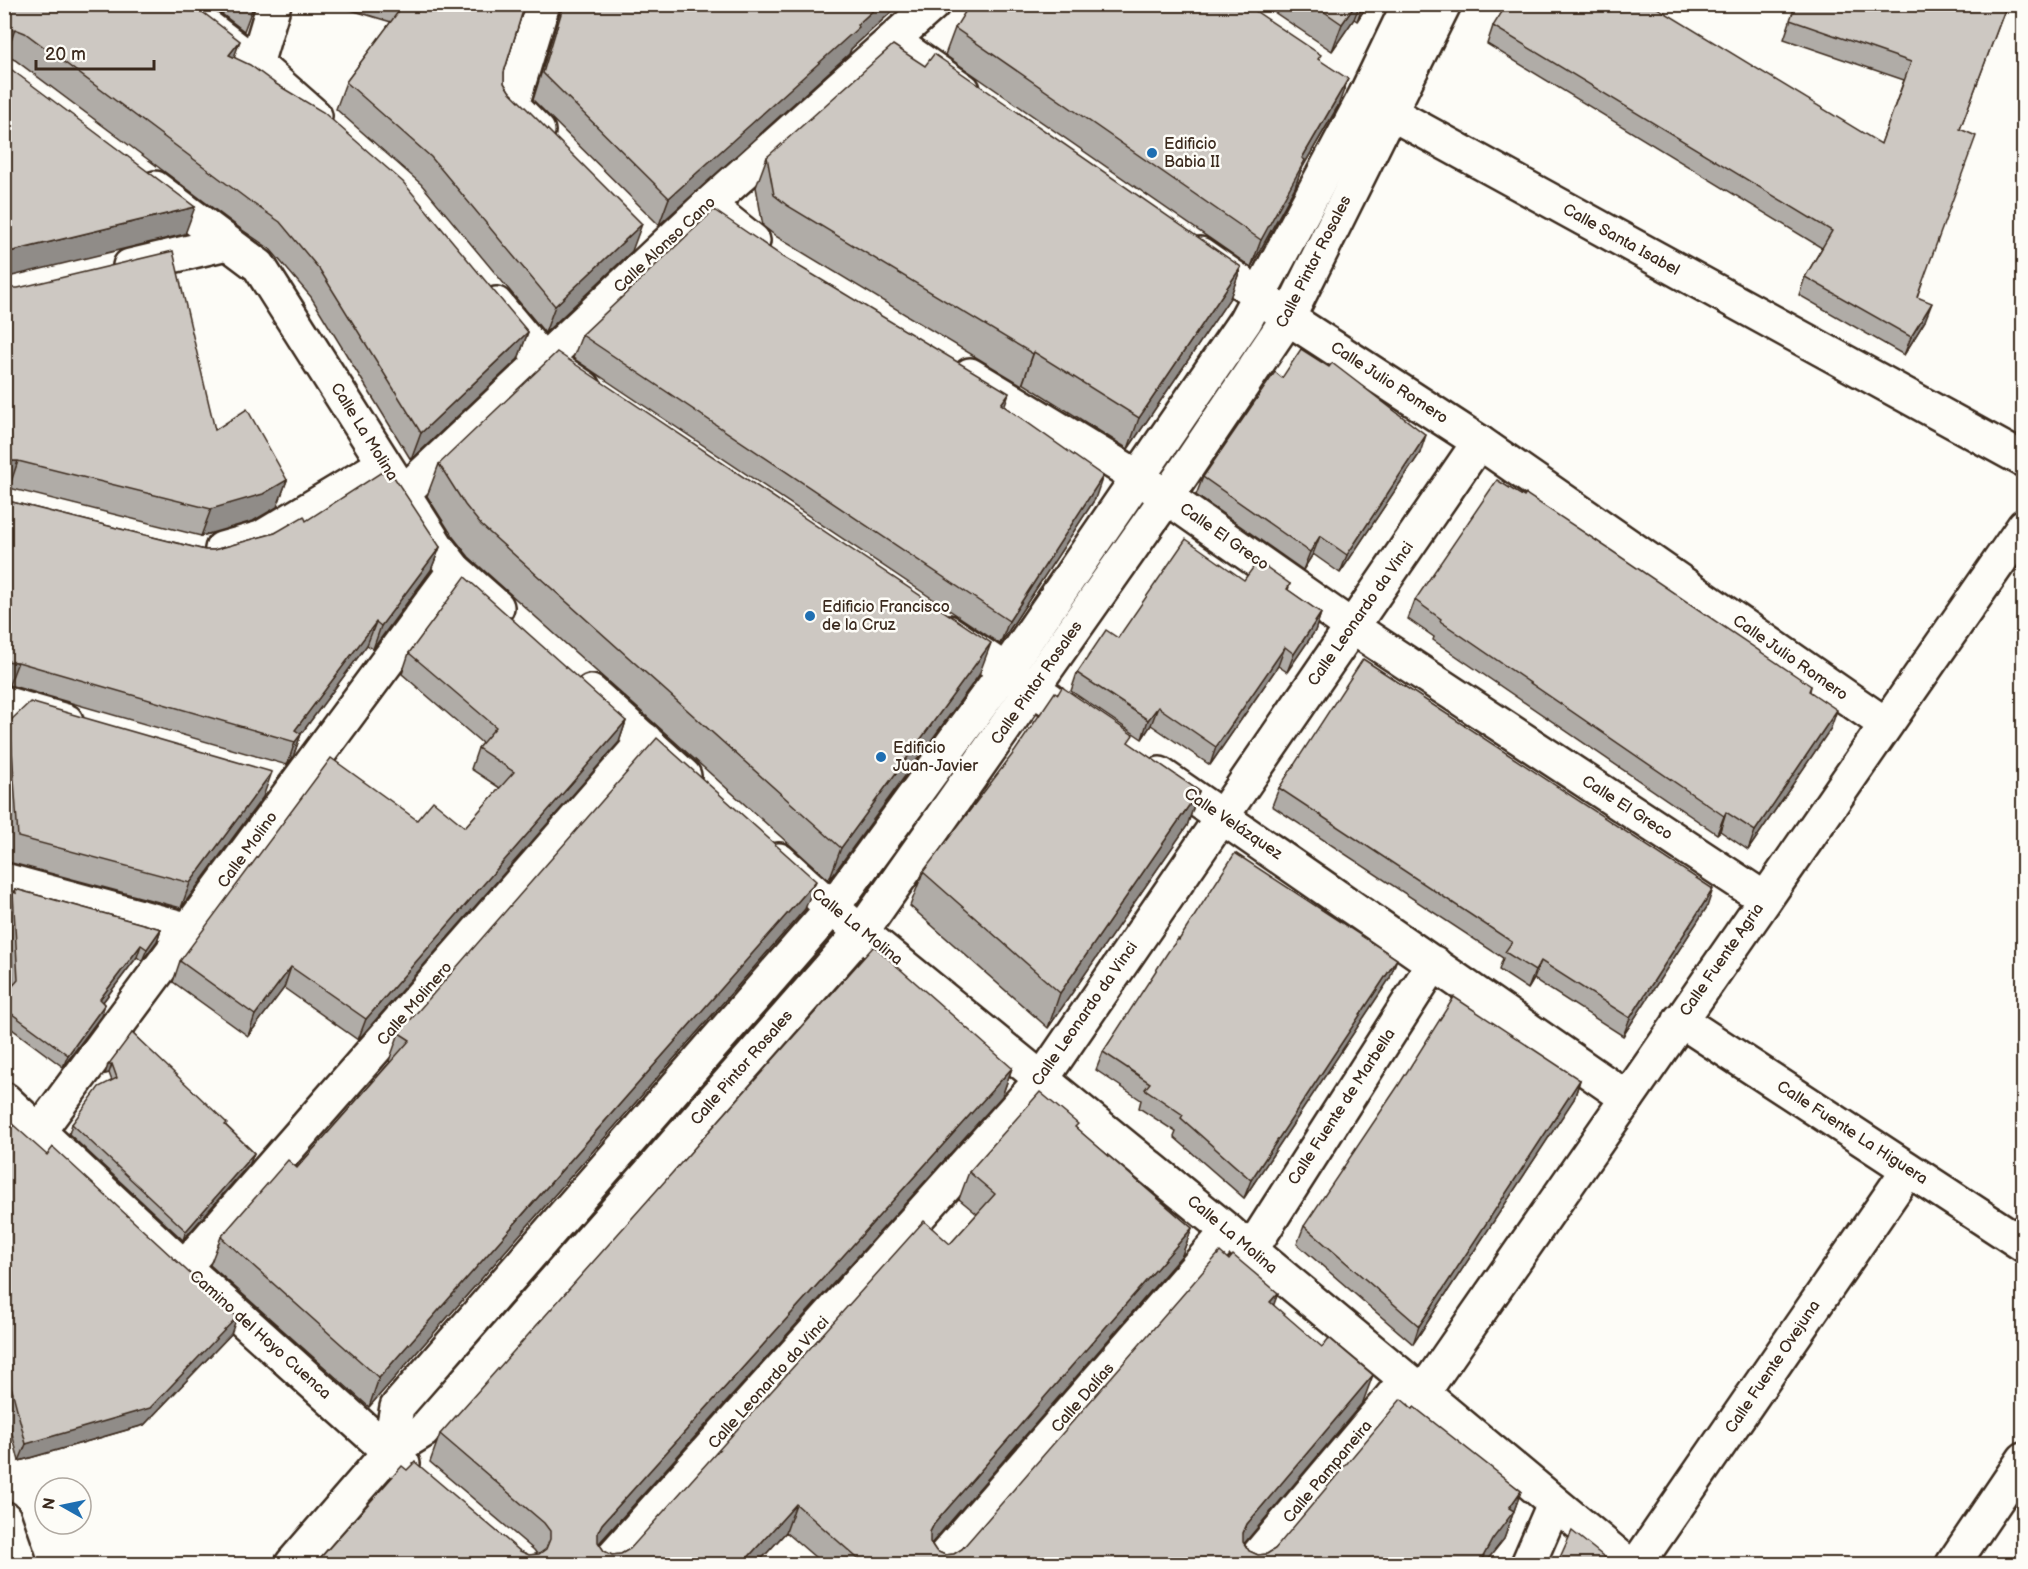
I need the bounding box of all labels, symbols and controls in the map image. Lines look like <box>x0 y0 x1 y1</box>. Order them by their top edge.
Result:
scale bar <box>36 33 154 71</box>
text: 20 m <box>45 44 86 65</box>
place label: Edificio Babia II <box>1164 135 1220 172</box>
marker: Edificio Babia II <box>1145 146 1159 160</box>
street label: Calle Alonso Cano <box>610 193 720 297</box>
street label: Calle Pintor Rosales <box>1272 193 1356 331</box>
street label: Calle Santa Isabel <box>1559 200 1683 280</box>
street label: Calle Julio Romero <box>1327 338 1451 428</box>
street label: Calle La Molina <box>326 380 402 484</box>
street label: Calle El Greco <box>1176 499 1272 575</box>
street label: Calle Leonardo da Vinci <box>1304 538 1418 690</box>
place label: Edificio Francisco de la Cruz <box>822 598 950 635</box>
marker: Edificio Francisco de la Cruz <box>803 609 817 623</box>
street label: Calle Julio Romero <box>1729 611 1851 705</box>
street label: Calle Pintor Rosales <box>987 618 1087 748</box>
place label: Edificio Juan-Javier <box>893 739 978 776</box>
marker: Edificio Juan-Javier <box>874 750 888 764</box>
street label: Calle El Greco <box>1578 772 1676 844</box>
street label: Calle Velázquez <box>1180 784 1286 864</box>
street label: Calle Molino <box>214 808 282 892</box>
street label: Calle La Molina <box>808 884 906 970</box>
street label: Calle Fuente Agria <box>1676 900 1768 1020</box>
street label: Calle Leonardo da Vinci <box>1028 938 1142 1090</box>
street label: Calle Molinero <box>374 958 456 1050</box>
street label: Calle Pintor Rosales <box>687 1007 797 1129</box>
street label: Calle Fuente de Marbella <box>1284 1025 1400 1189</box>
street label: Calle Fuente La Higuera <box>1773 1077 1931 1189</box>
street label: Calle La Molina <box>1183 1192 1281 1278</box>
street label: Camino del Hoyo Cuenca <box>185 1267 335 1403</box>
street label: Calle Fuente Ovejuna <box>1721 1297 1825 1437</box>
street label: Calle Leonardo da Vinci <box>705 1313 833 1453</box>
street label: Calle Dalías <box>1048 1359 1118 1437</box>
street label: Calle Pampaneira <box>1280 1417 1376 1527</box>
north arrow <box>33 1476 93 1536</box>
text: N <box>39 1496 60 1511</box>

